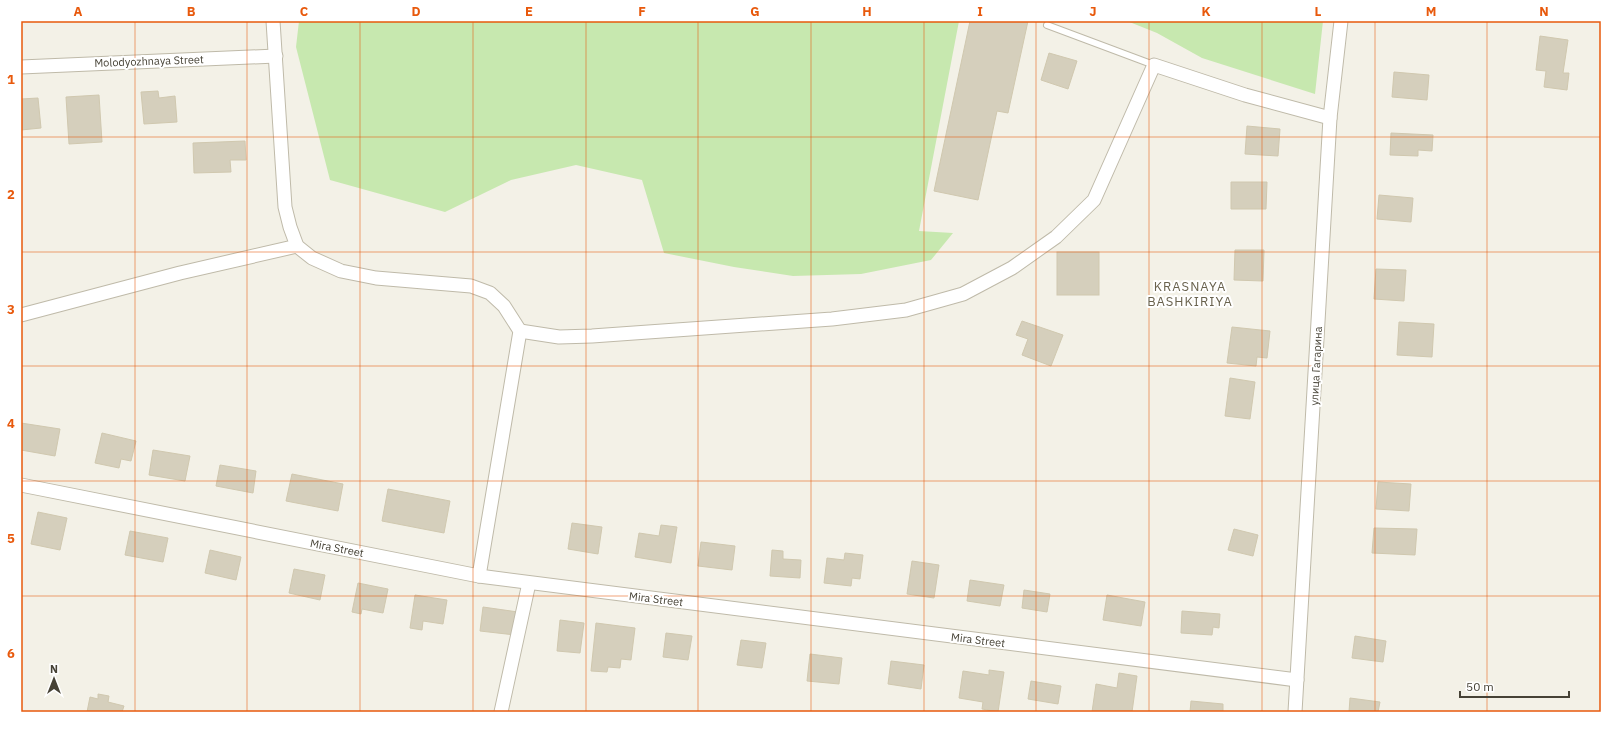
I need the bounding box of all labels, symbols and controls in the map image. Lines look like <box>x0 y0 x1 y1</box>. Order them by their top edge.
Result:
text: A <box>74 3 83 20</box>
text: B <box>187 3 196 20</box>
text: C <box>300 3 309 20</box>
text: D <box>411 3 421 20</box>
text: E <box>525 3 533 20</box>
text: F <box>638 3 646 20</box>
text: G <box>750 3 760 20</box>
text: H <box>862 3 872 20</box>
text: I <box>977 3 983 20</box>
text: J <box>1089 3 1097 20</box>
text: K <box>1201 3 1211 20</box>
text: L <box>1315 3 1322 20</box>
text: M <box>1426 3 1436 20</box>
text: N <box>1539 3 1549 20</box>
street label: Molodyozhnaya Street <box>94 52 204 70</box>
text: 1 <box>7 71 15 88</box>
text: 2 <box>7 186 15 203</box>
district label: KRASNAYA BASHKIRIYA <box>1147 278 1233 310</box>
text: 3 <box>7 301 15 318</box>
street label: улица Гагарина <box>1307 326 1325 406</box>
text: 4 <box>7 415 15 432</box>
text: 5 <box>7 530 15 547</box>
street label: Mira Street <box>309 536 365 560</box>
street label: Mira Street <box>628 589 684 609</box>
street label: Mira Street <box>950 630 1006 650</box>
text: 6 <box>7 645 15 662</box>
north arrow <box>34 659 74 699</box>
text: N <box>50 662 58 676</box>
scale bar <box>1460 673 1569 699</box>
text: 50 m <box>1466 679 1494 694</box>

